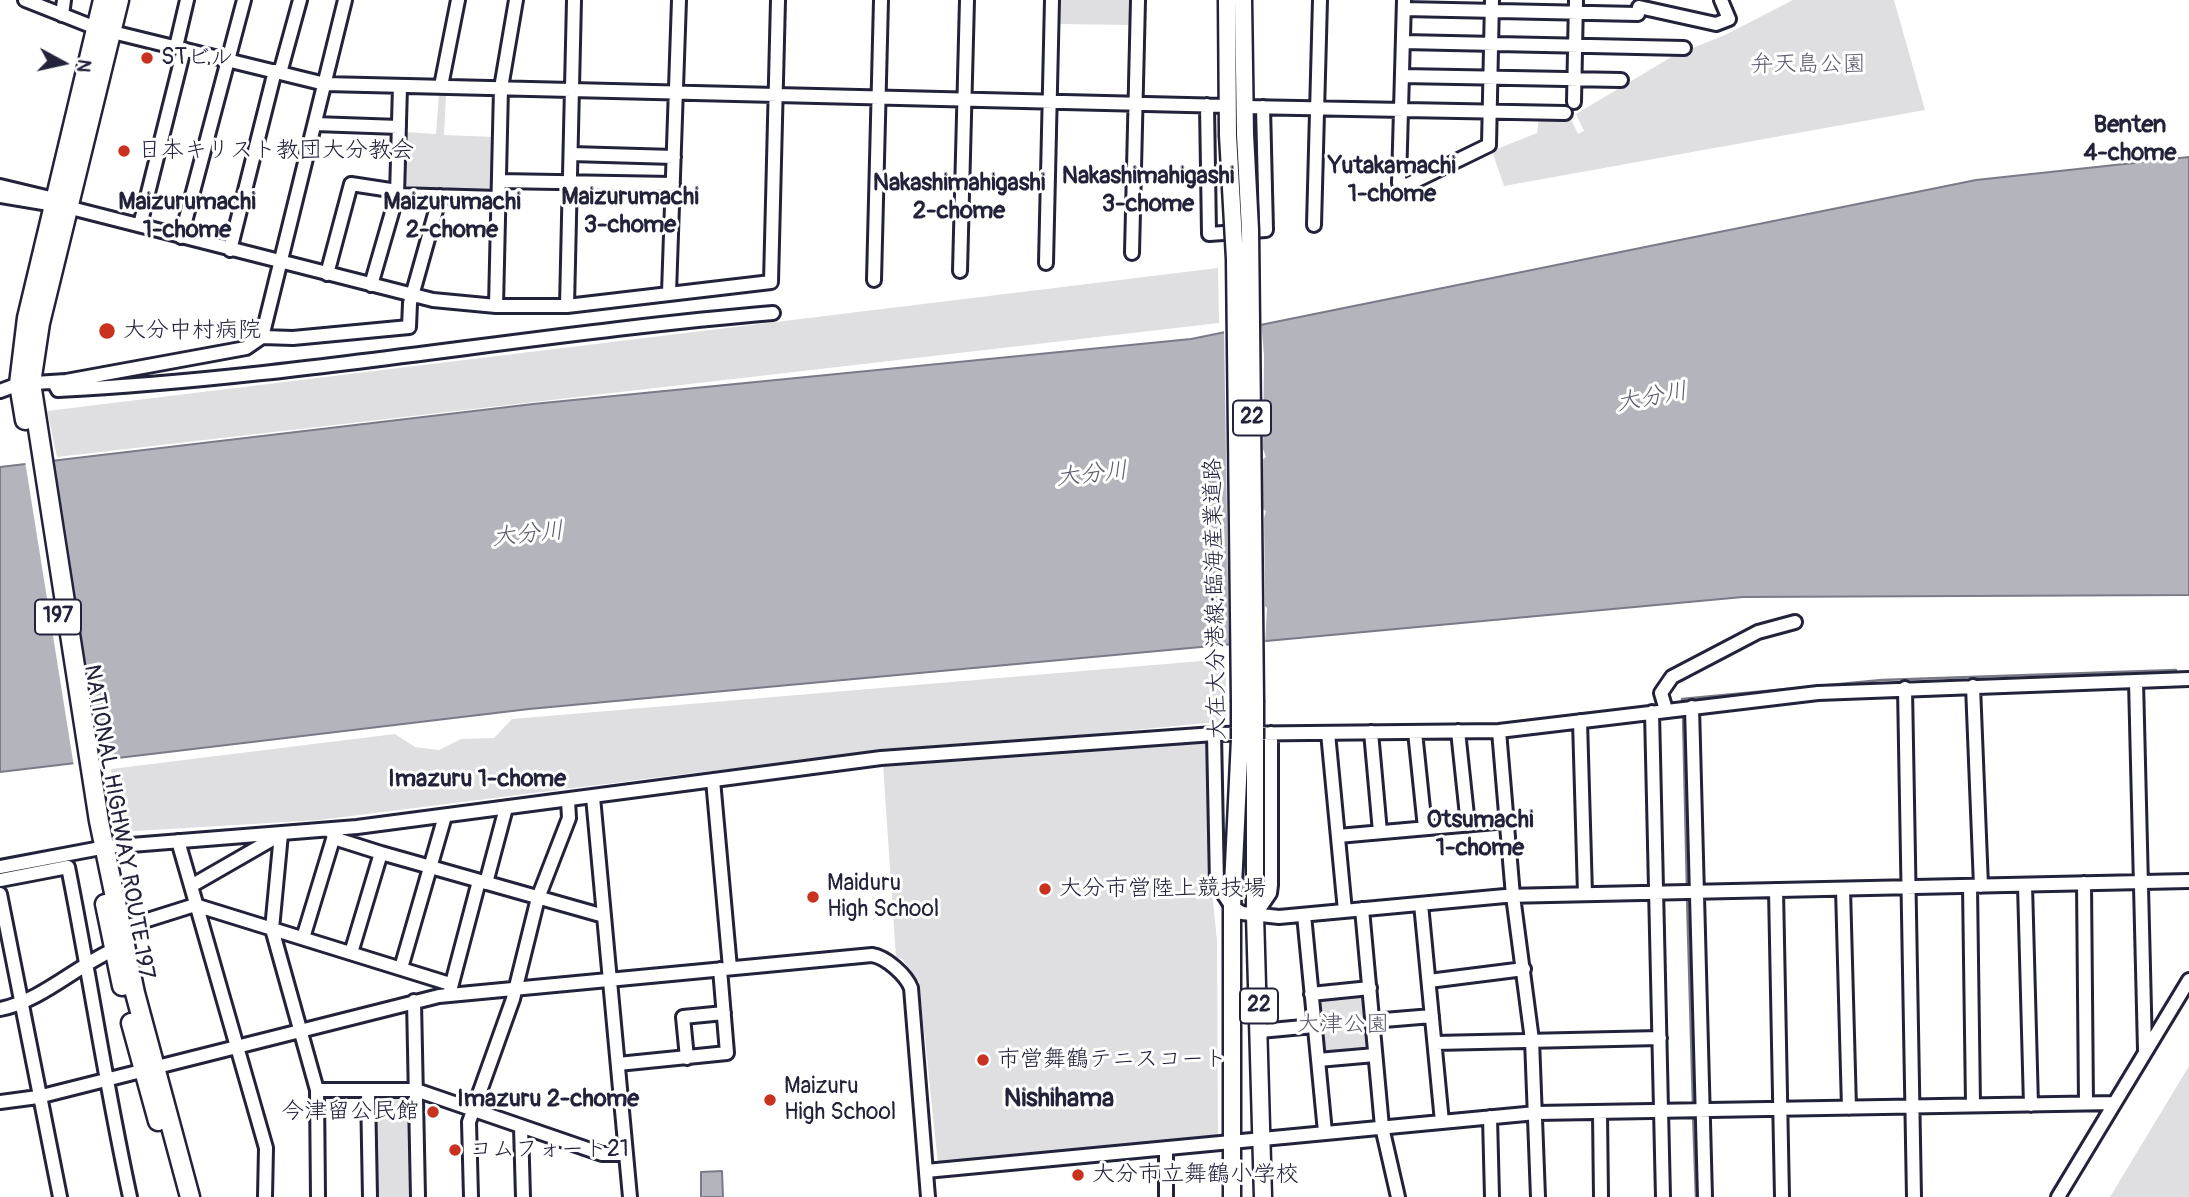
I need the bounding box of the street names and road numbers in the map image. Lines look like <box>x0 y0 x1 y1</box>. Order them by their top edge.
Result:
road number: 22 <box>1233 400 1271 436</box>
street label: 大在大分港線;臨海産業道路 <box>1200 458 1232 740</box>
road number: 197 <box>35 600 81 634</box>
street label: NATIONAL HIGHWAY ROUTE 197 <box>77 663 159 981</box>
road number: 22 <box>1240 988 1278 1024</box>

